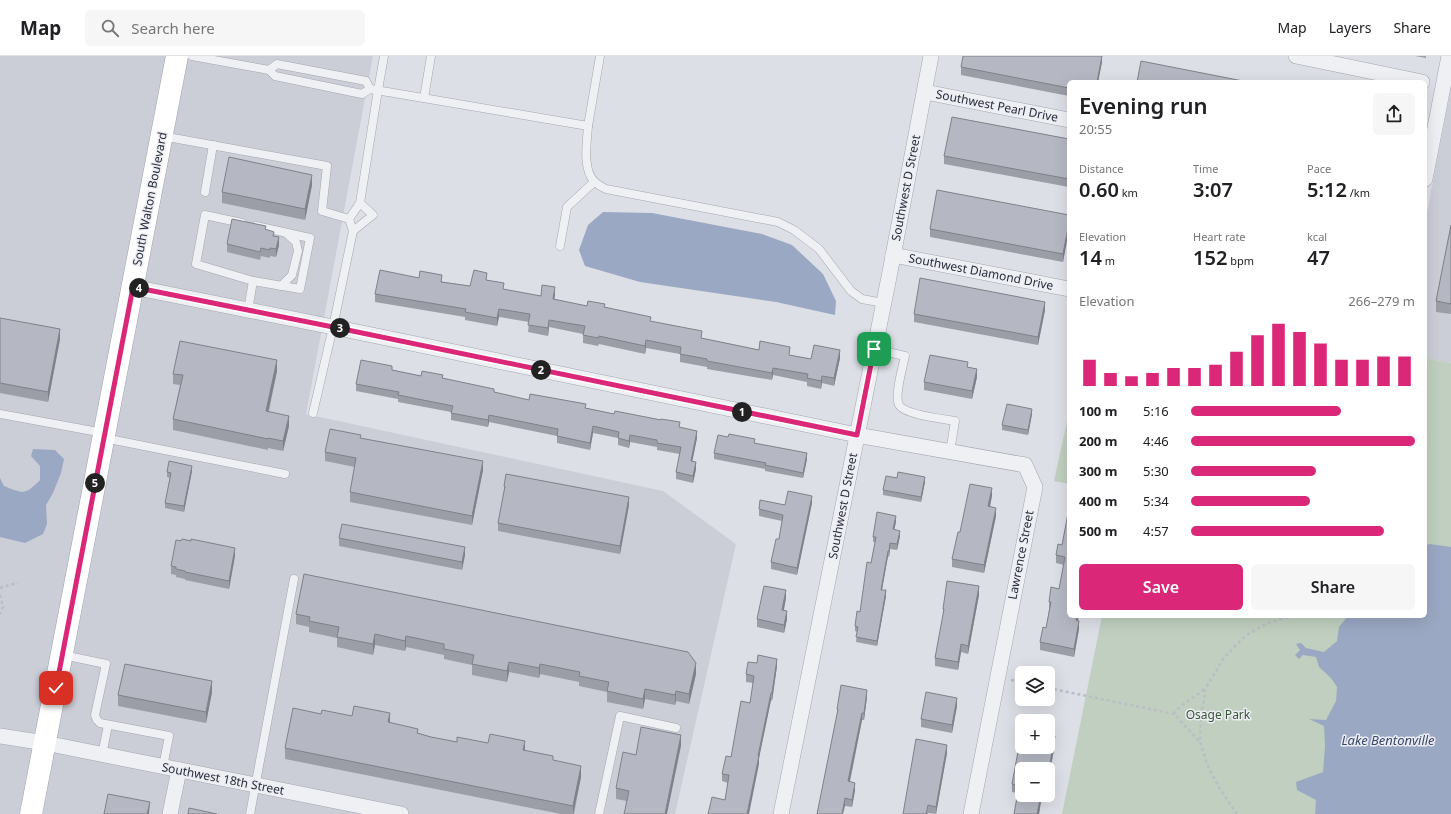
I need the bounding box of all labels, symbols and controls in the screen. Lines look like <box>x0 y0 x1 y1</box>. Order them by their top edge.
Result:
search box <box>85 10 365 46</box>
text: Map <box>20 15 61 41</box>
icon: search <box>99 17 121 39</box>
text: Search here <box>131 18 215 38</box>
text: Map <box>1278 18 1307 37</box>
text: Layers <box>1329 18 1371 37</box>
text: Share <box>1393 18 1431 37</box>
street label: Southwest Pearl Drive <box>935 85 1060 126</box>
text: Evening run <box>1079 90 1208 120</box>
button: share <box>1373 93 1415 135</box>
text: 20:55 <box>1079 120 1112 138</box>
street label: South Walton Boulevard <box>128 131 171 267</box>
street label: Southwest D Street <box>887 133 924 242</box>
text: Distance <box>1079 161 1124 176</box>
text: Time <box>1193 161 1218 176</box>
text: Pace <box>1307 161 1331 176</box>
text: 0.60 <box>1079 176 1119 203</box>
text: 3:07 <box>1193 176 1233 203</box>
text: 5:12 <box>1307 176 1347 203</box>
text: km <box>1119 185 1138 200</box>
text: /km <box>1347 185 1370 200</box>
text: Elevation <box>1079 229 1126 244</box>
text: Heart rate <box>1193 229 1246 244</box>
text: kcal <box>1307 229 1327 244</box>
text: 14 <box>1079 244 1102 271</box>
text: 152 <box>1193 244 1227 271</box>
text: 47 <box>1307 244 1330 271</box>
street label: Southwest Diamond Drive <box>907 249 1055 294</box>
text: m <box>1102 253 1115 268</box>
text: bpm <box>1227 253 1254 268</box>
pin: 4 <box>129 278 149 298</box>
text: 4 <box>136 280 142 295</box>
text: Elevation <box>1079 292 1135 310</box>
text: 266–279 m <box>1348 292 1415 310</box>
pin: 3 <box>330 318 350 338</box>
text: 3 <box>337 320 343 335</box>
pin <box>857 332 891 366</box>
icon: arrive <box>863 338 885 360</box>
pin: 2 <box>531 360 551 380</box>
text: 2 <box>538 362 544 377</box>
pin: 1 <box>732 402 752 422</box>
text: 100 m <box>1079 402 1117 420</box>
text: 5:16 <box>1143 402 1169 420</box>
text: 1 <box>739 404 745 419</box>
text: 200 m <box>1079 432 1117 450</box>
text: 4:46 <box>1143 432 1169 450</box>
street label: Southwest D Street <box>824 451 861 560</box>
text: 300 m <box>1079 462 1117 480</box>
text: 5:30 <box>1143 462 1169 480</box>
pin: 5 <box>85 473 105 493</box>
text: 5 <box>92 475 98 490</box>
text: 400 m <box>1079 492 1117 510</box>
text: 5:34 <box>1143 492 1169 510</box>
street label: Lawrence Street <box>1004 508 1038 601</box>
text: 500 m <box>1079 522 1117 540</box>
text: 4:57 <box>1143 522 1169 540</box>
button: Save <box>1079 564 1243 610</box>
button: Share <box>1251 564 1415 610</box>
map controls <box>1015 666 1055 802</box>
button: layers <box>1015 666 1055 706</box>
pin <box>39 671 73 705</box>
icon: check <box>45 677 67 699</box>
park label: Osage Park <box>1186 706 1251 723</box>
button: + <box>1015 714 1055 754</box>
water label: Lake Bentonville <box>1341 731 1435 749</box>
street label: Southwest 18th Street <box>160 758 286 799</box>
button: − <box>1015 762 1055 802</box>

